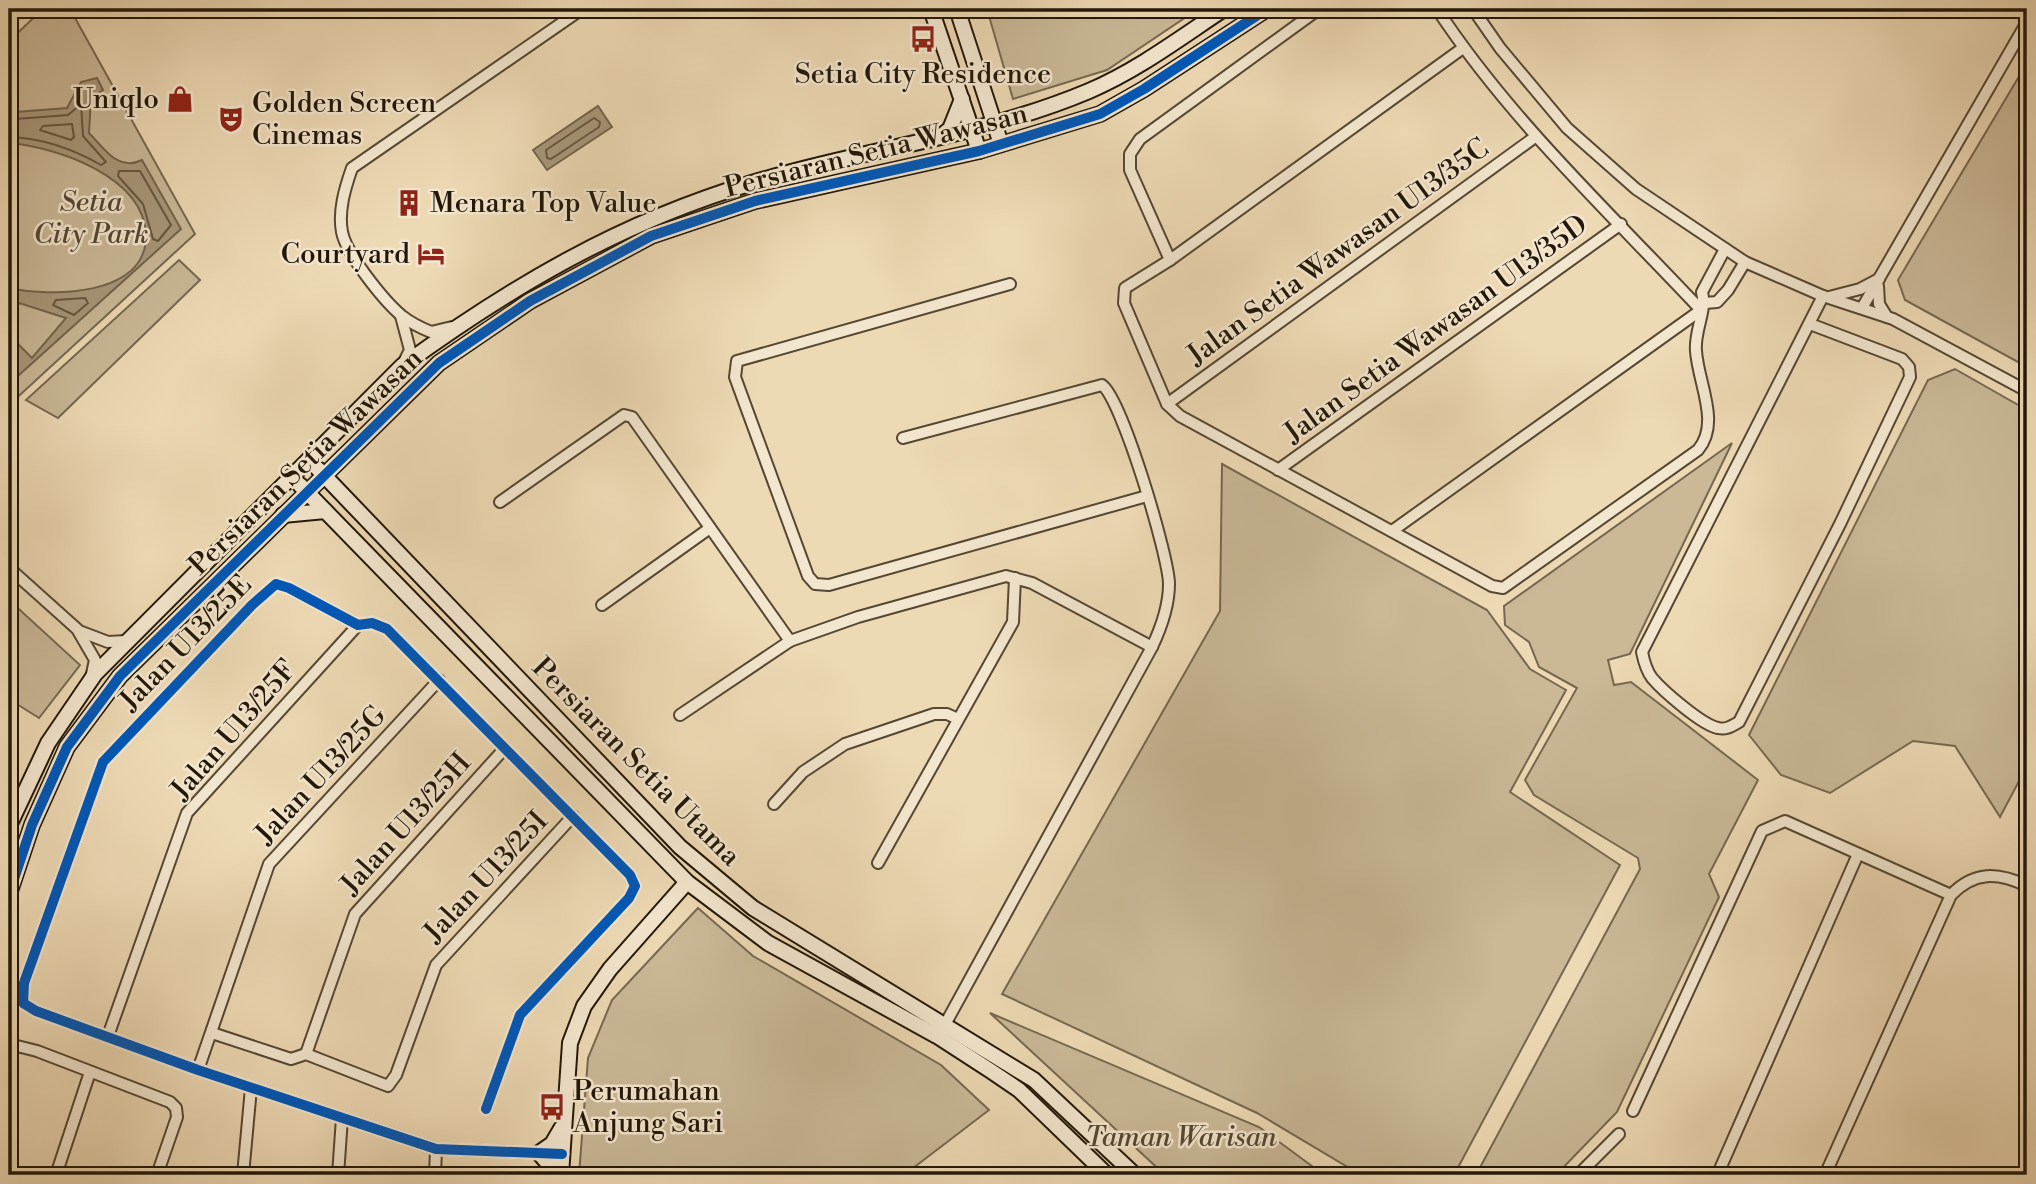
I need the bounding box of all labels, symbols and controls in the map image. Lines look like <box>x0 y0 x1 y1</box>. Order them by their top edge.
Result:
bus stop icon: Setia City Residence <box>908 24 938 54</box>
place label: Setia City Residence <box>795 57 1051 92</box>
place label: Uniqlo <box>73 82 159 117</box>
shop icon: Uniqlo <box>165 84 195 114</box>
place label: Golden Screen Cinemas <box>252 86 437 153</box>
street label: Persiaran Setia Wawasan <box>721 96 1032 206</box>
theatre icon: Golden Screen Cinemas <box>216 104 246 134</box>
street label: Jalan Setia Wawasan U13/35C <box>1180 131 1496 374</box>
park label: Setia City Park <box>33 185 149 252</box>
place label: Menara Top Value <box>430 186 657 221</box>
building icon: Menara Top Value <box>394 188 424 218</box>
street label: Jalan Setia Wawasan U13/35D <box>1277 207 1595 451</box>
place label: Courtyard <box>281 237 410 272</box>
hotel icon: Courtyard <box>416 239 446 269</box>
street label: Persiaran Setia Wawasan <box>182 341 430 583</box>
street label: Jalan U13/25E <box>112 568 259 719</box>
street label: Persiaran Setia Utama <box>524 650 748 874</box>
street label: Jalan U13/25F <box>163 653 304 808</box>
street label: Jalan U13/25G <box>247 698 394 852</box>
street label: Jalan U13/25H <box>333 746 479 903</box>
street label: Jalan U13/25I <box>416 804 556 951</box>
place label: Perumahan Anjung Sari <box>572 1074 723 1141</box>
bus stop icon: Perumahan Anjung Sari <box>537 1092 567 1122</box>
park label: Taman Warisan <box>1085 1120 1277 1155</box>

